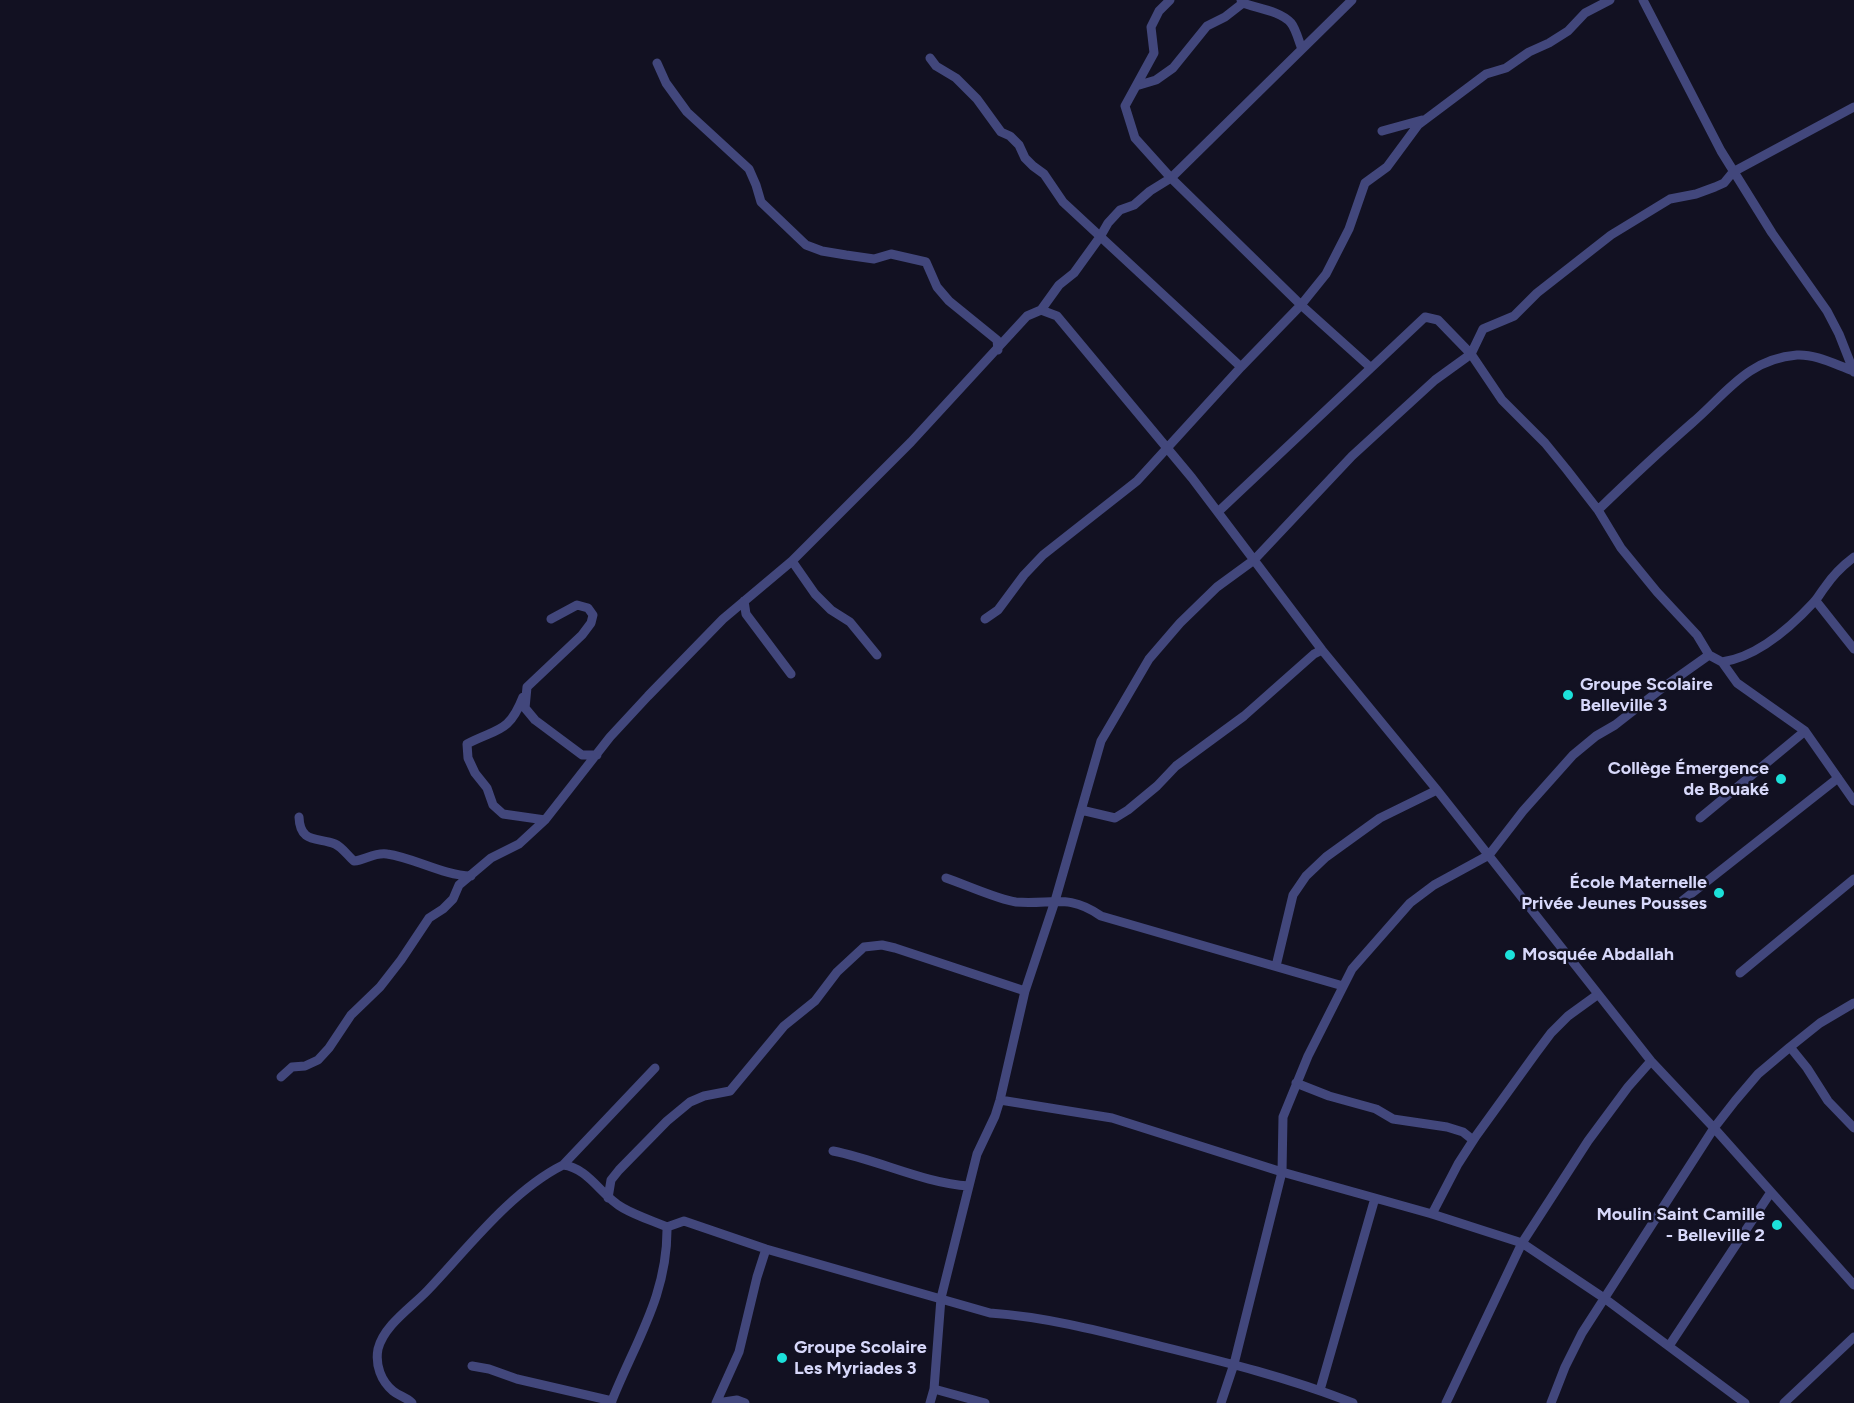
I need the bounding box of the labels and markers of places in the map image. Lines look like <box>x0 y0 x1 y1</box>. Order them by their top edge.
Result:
place label: Groupe Scolaire Belleville 3 <box>1580 674 1713 716</box>
marker: Groupe Scolaire Belleville 3 <box>1561 688 1575 702</box>
place label: Collège Émergence de Bouaké <box>1608 758 1769 800</box>
marker: Collège Émergence de Bouaké <box>1774 772 1788 786</box>
place label: École Maternelle Privée Jeunes Pousses <box>1521 872 1707 914</box>
marker: École Maternelle Privée Jeunes Pousses <box>1712 886 1726 900</box>
place label: Mosquée Abdallah <box>1522 944 1674 966</box>
marker: Mosquée Abdallah <box>1503 948 1517 962</box>
place label: Moulin Saint Camille - Belleville 2 <box>1596 1204 1765 1246</box>
marker: Moulin Saint Camille - Belleville 2 <box>1770 1218 1784 1232</box>
place label: Groupe Scolaire Les Myriades 3 <box>794 1337 927 1380</box>
marker: Groupe Scolaire Les Myriades 3 <box>775 1351 789 1365</box>

